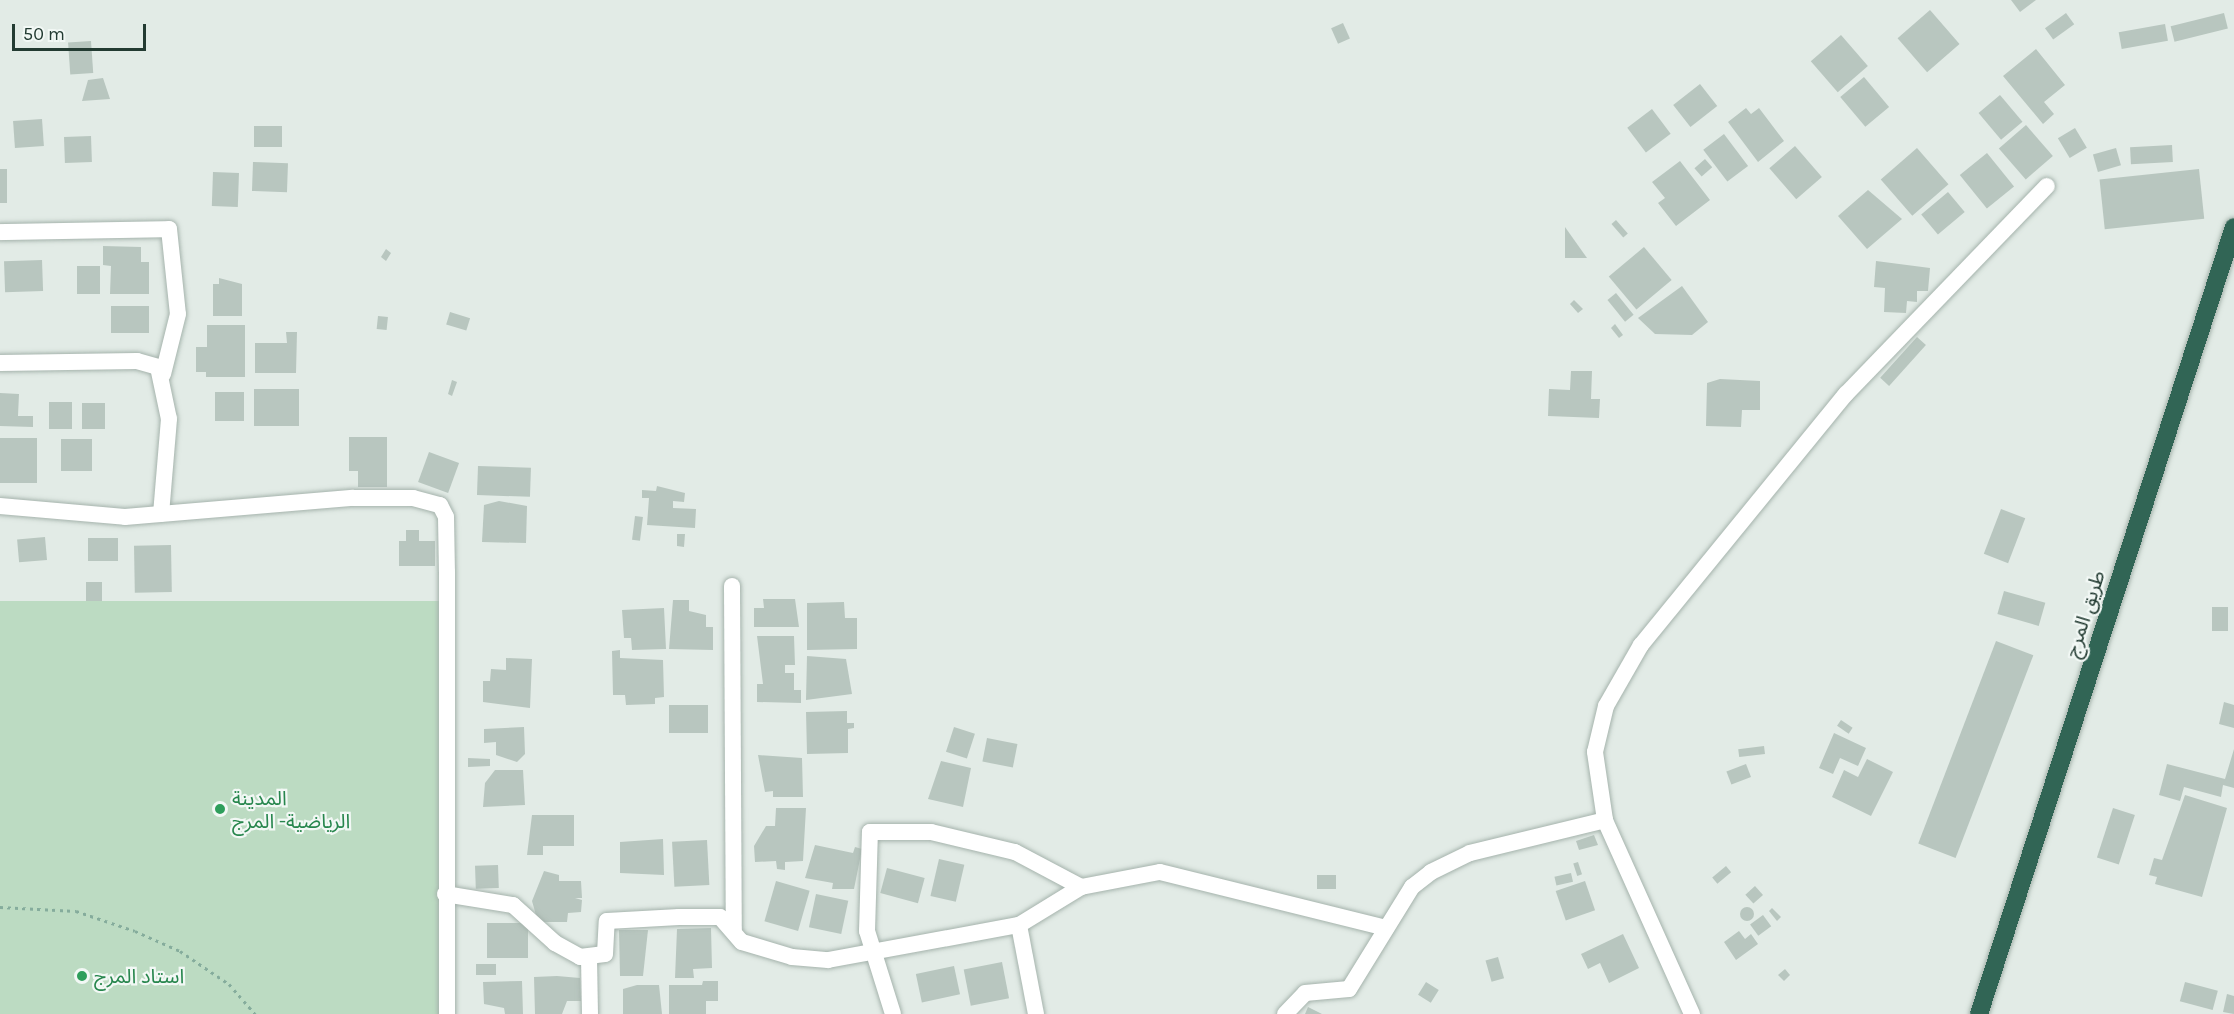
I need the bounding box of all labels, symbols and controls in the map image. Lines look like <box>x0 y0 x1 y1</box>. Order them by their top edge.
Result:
scale bar <box>15 12 148 50</box>
text: 50 m <box>23 23 65 45</box>
street label: طريق المرج <box>2060 568 2110 660</box>
place label: المدينة الرياضية- المرج <box>232 786 350 833</box>
marker: المدينة الرياضية- المرج <box>213 802 227 816</box>
place label: استاد المرج <box>94 964 184 988</box>
marker: استاد المرج <box>75 969 89 983</box>

